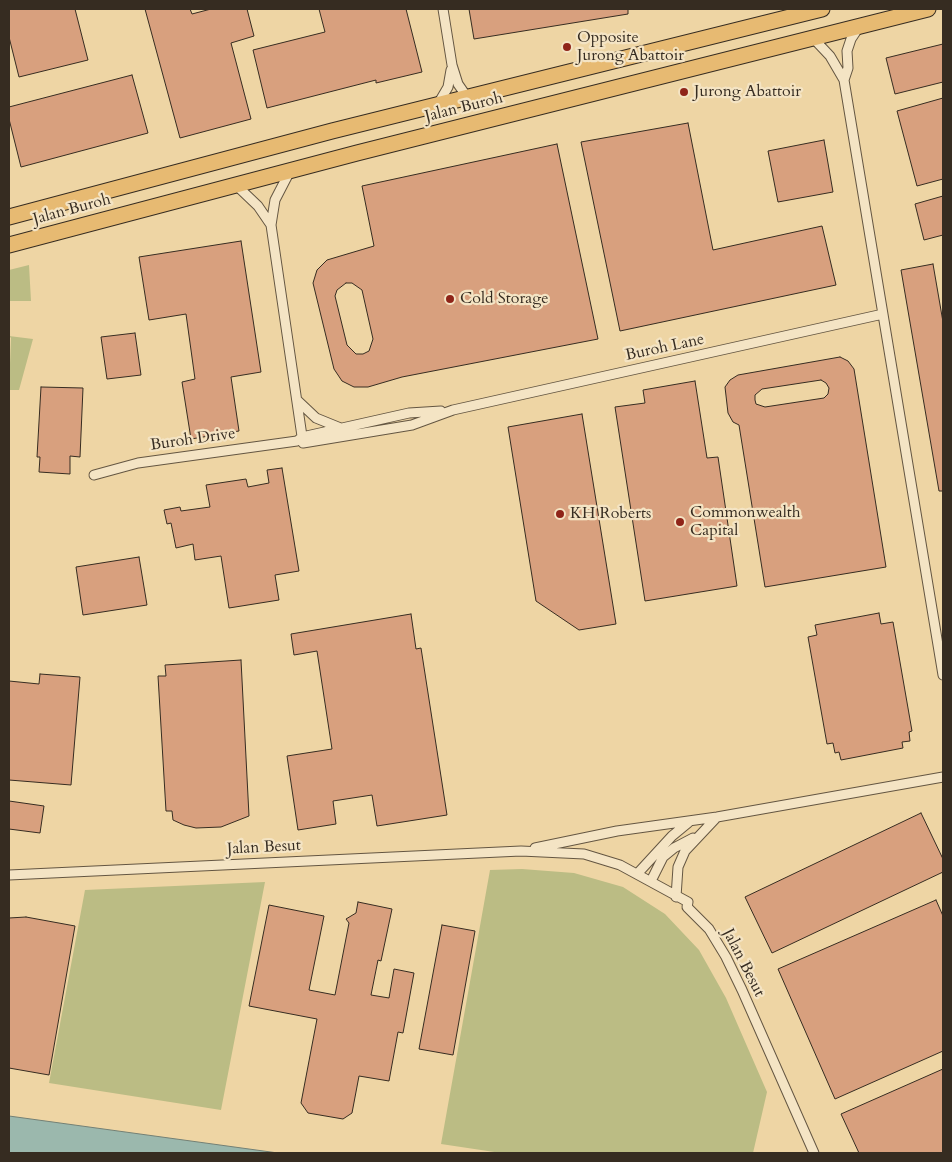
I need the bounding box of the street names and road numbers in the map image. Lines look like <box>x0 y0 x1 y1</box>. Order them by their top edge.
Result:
street label: Jalan Buroh <box>423 89 505 127</box>
street label: Jalan Buroh <box>31 190 113 230</box>
street label: Buroh Lane <box>624 330 706 366</box>
street label: Buroh Drive <box>149 425 237 455</box>
street label: Jalan Besut <box>227 836 301 860</box>
street label: Jalan Besut <box>718 926 768 1000</box>

